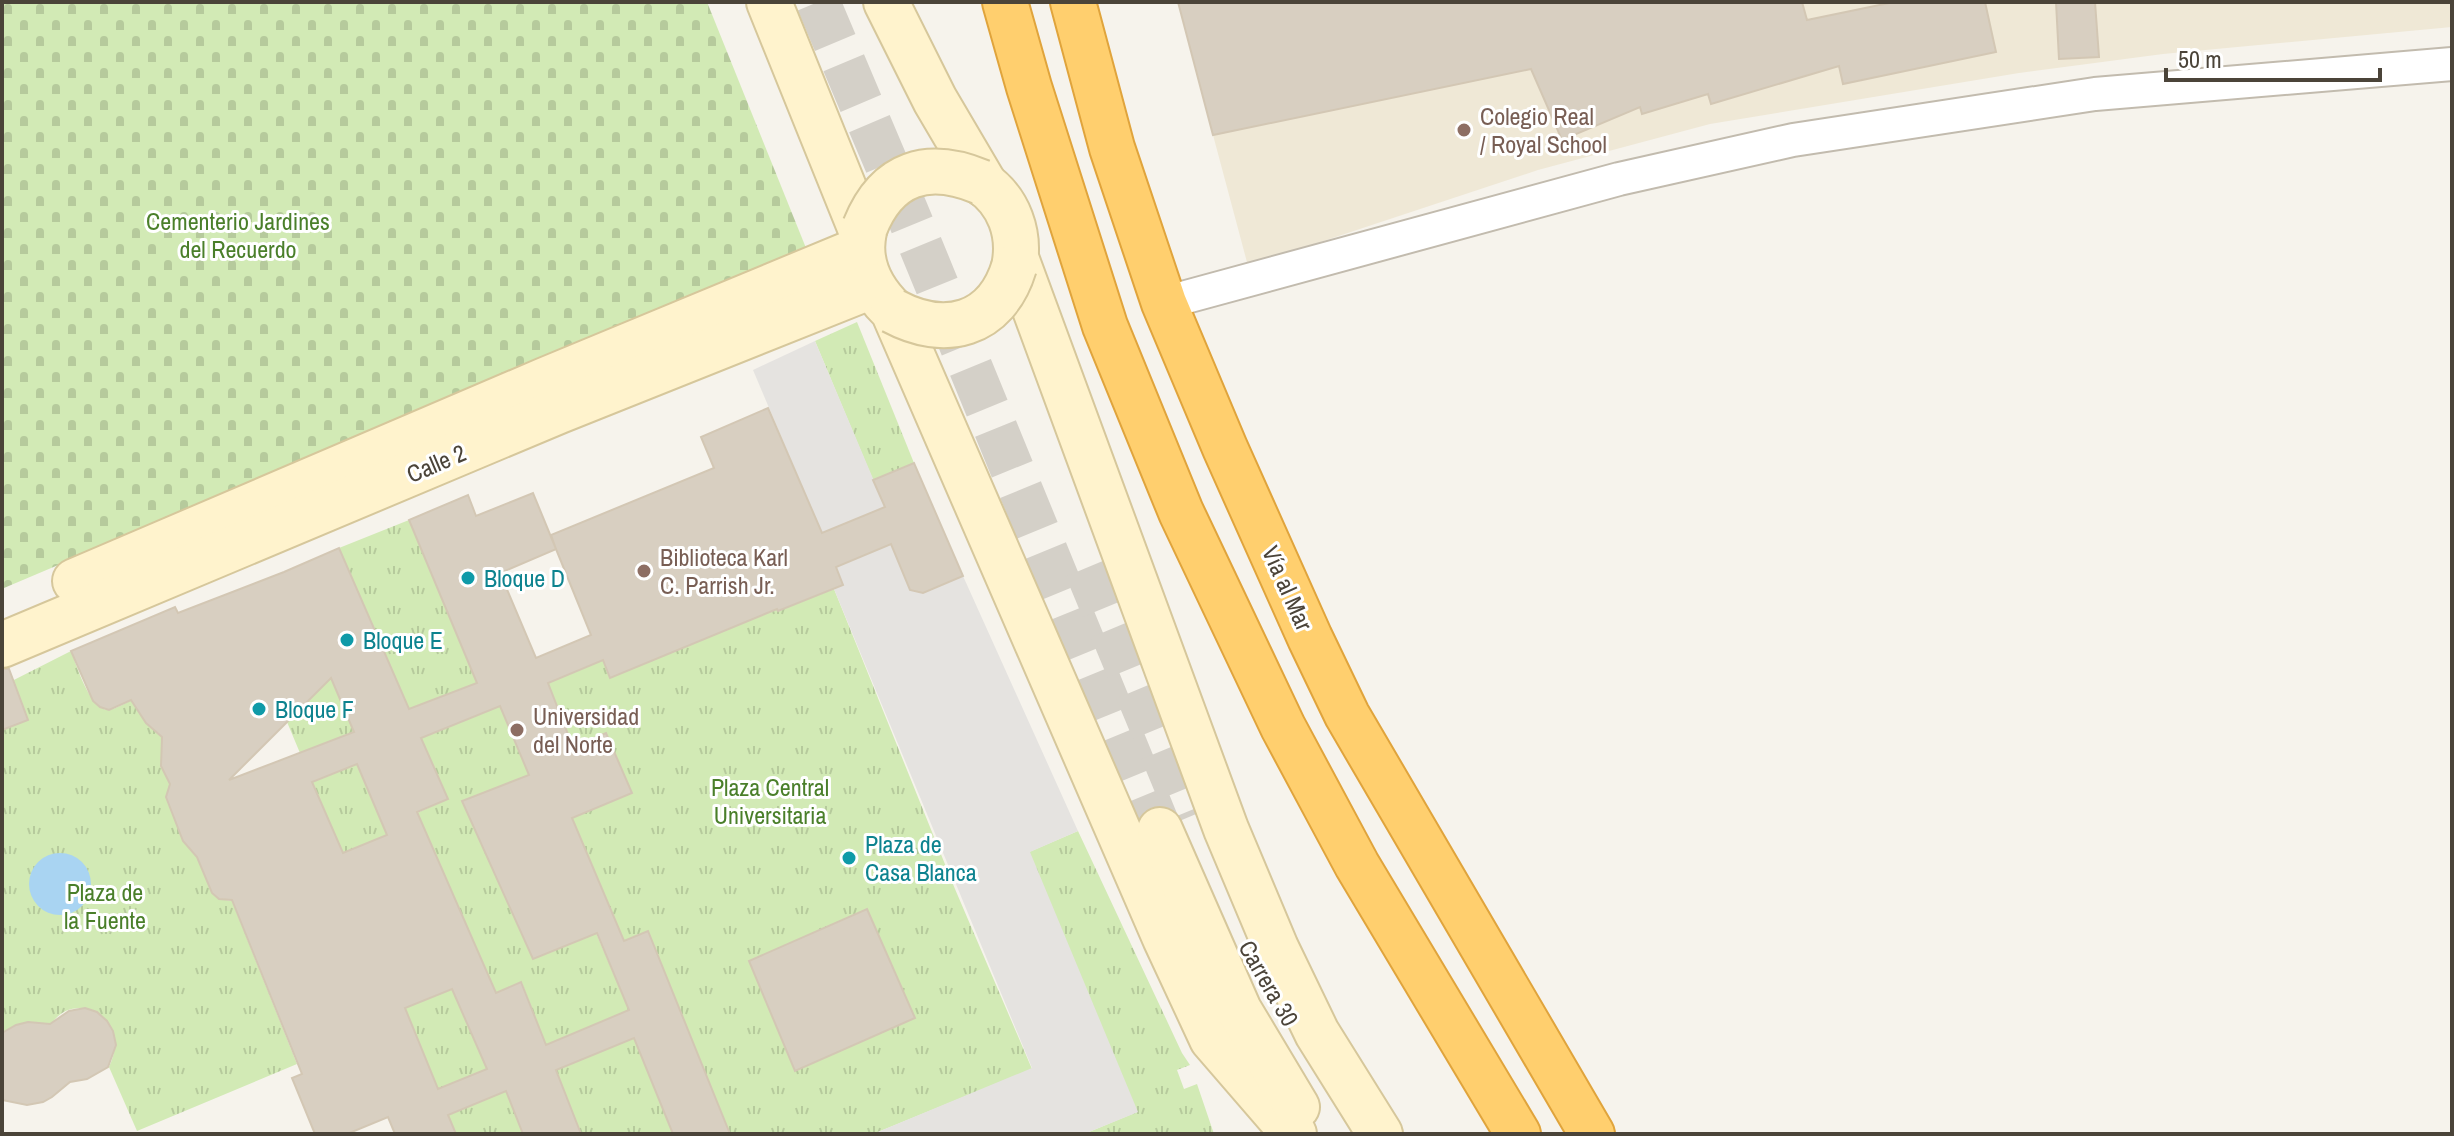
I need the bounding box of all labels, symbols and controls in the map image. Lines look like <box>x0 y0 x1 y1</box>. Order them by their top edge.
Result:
scale bar <box>2166 32 2380 82</box>
text: 50 m <box>2178 43 2222 75</box>
place label: Colegio Real / Royal School <box>1480 100 1607 160</box>
marker: Colegio Real / Royal School <box>1455 121 1473 139</box>
park label: Cementerio Jardines del Recuerdo <box>146 205 330 265</box>
street label: Calle 2 <box>402 436 470 490</box>
place label: Biblioteca Karl C. Parrish Jr. <box>660 541 788 601</box>
street label: Vía al Mar <box>1255 541 1321 636</box>
place label: Bloque D <box>484 562 565 594</box>
marker: Biblioteca Karl C. Parrish Jr. <box>635 562 653 580</box>
marker: Bloque D <box>459 569 477 587</box>
place label: Bloque E <box>363 624 443 656</box>
marker: Bloque E <box>338 631 356 649</box>
place label: Bloque F <box>275 693 354 725</box>
marker: Bloque F <box>250 700 268 718</box>
place label: Universidad del Norte <box>533 700 639 760</box>
marker: Universidad del Norte <box>508 721 526 739</box>
park label: Plaza Central Universitaria <box>711 771 829 831</box>
place label: Plaza de Casa Blanca <box>865 828 977 888</box>
marker: Plaza de Casa Blanca <box>840 849 858 867</box>
park label: Plaza de la Fuente <box>64 876 146 936</box>
street label: Carrera 30 <box>1232 934 1306 1032</box>

